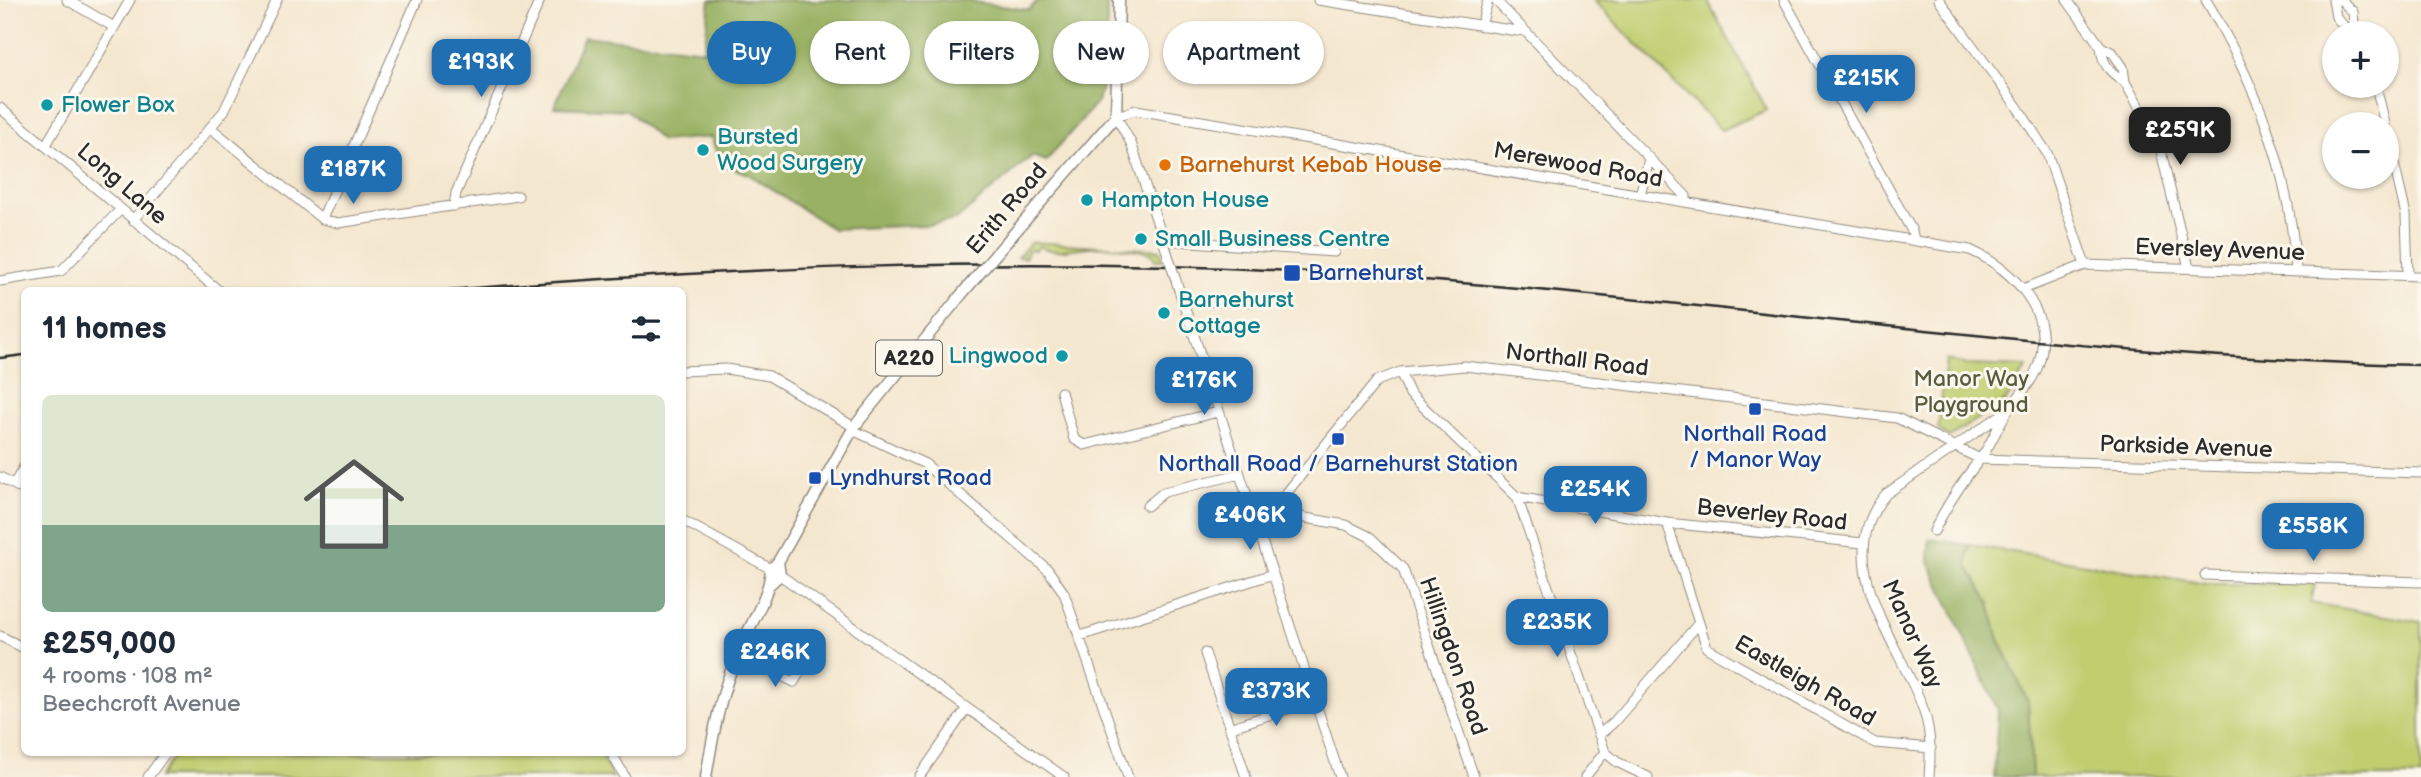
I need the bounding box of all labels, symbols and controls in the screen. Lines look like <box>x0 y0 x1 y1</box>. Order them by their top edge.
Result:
chip: Buy <box>707 21 796 84</box>
chip: Rent <box>810 21 910 84</box>
chip: Filters <box>924 21 1039 84</box>
chip: New <box>1053 21 1149 84</box>
chip: Apartment <box>1163 21 1324 84</box>
map controls <box>2322 21 2399 189</box>
button: + <box>2322 21 2399 98</box>
pin: £193K <box>432 40 530 99</box>
text: £193K <box>448 48 514 76</box>
pin: £215K <box>1817 55 1915 115</box>
text: £215K <box>1833 64 1899 92</box>
place label: Flower Box <box>61 91 175 119</box>
marker: Flower Box <box>39 97 55 113</box>
pin: £259K <box>2131 108 2229 167</box>
button: − <box>2322 112 2399 189</box>
text: £259K <box>2145 116 2215 144</box>
place label: Bursted Wood Surgery <box>717 123 864 177</box>
street label: Merewood Road <box>1491 136 1665 194</box>
street label: Long Lane <box>71 137 173 231</box>
marker: Bursted Wood Surgery <box>695 142 711 158</box>
pin: £187K <box>304 146 402 206</box>
place label: Barnehurst Kebab House <box>1179 151 1442 179</box>
text: £187K <box>320 155 386 183</box>
marker: Barnehurst Kebab House <box>1157 157 1173 173</box>
street label: Erith Road <box>961 158 1053 260</box>
place label: Hampton House <box>1101 186 1269 214</box>
marker: Hampton House <box>1079 192 1095 208</box>
place label: Small Business Centre <box>1155 225 1390 253</box>
marker: Small Business Centre <box>1133 231 1149 247</box>
street label: Eversley Avenue <box>2135 233 2305 267</box>
place label: Barnehurst <box>1308 259 1424 287</box>
marker: Barnehurst <box>1282 263 1302 283</box>
place label: Barnehurst Cottage <box>1178 286 1294 340</box>
marker: Barnehurst Cottage <box>1156 305 1172 321</box>
icon: filters <box>627 310 665 348</box>
text: 11 homes <box>42 311 166 347</box>
street label: Northall Road <box>1504 337 1650 383</box>
road number: A220 <box>876 340 942 376</box>
place label: Lingwood <box>949 342 1048 370</box>
marker: Lingwood <box>1054 348 1070 364</box>
pin: £176K <box>1155 358 1253 417</box>
park label: Manor Way Playground <box>1913 365 2029 419</box>
text: £176K <box>1171 366 1237 394</box>
marker: Northall Road / Manor Way <box>1747 401 1763 417</box>
place label: Northall Road / Manor Way <box>1683 420 1827 474</box>
street label: Parkside Avenue <box>2099 430 2273 464</box>
marker: Northall Road / Barnehurst Station <box>1330 431 1346 447</box>
icon: home <box>291 441 417 567</box>
place label: Northall Road / Barnehurst Station <box>1158 450 1518 478</box>
place label: Lyndhurst Road <box>829 464 992 492</box>
pin: £254K <box>1546 466 1644 526</box>
marker: Lyndhurst Road <box>807 470 823 486</box>
text: £254K <box>1560 475 1630 503</box>
pin: £406K <box>1201 492 1299 552</box>
street label: Beverley Road <box>1695 493 1849 537</box>
text: £406K <box>1214 501 1286 529</box>
pin: £558K <box>2264 504 2362 563</box>
text: £558K <box>2278 512 2348 540</box>
street label: Hillingdon Road <box>1413 573 1493 739</box>
street label: Manor Way <box>1876 576 1949 693</box>
pin: £235K <box>1508 600 1606 659</box>
text: £235K <box>1522 608 1592 636</box>
text: £259,000 <box>42 626 176 662</box>
street label: Eastleigh Road <box>1729 629 1881 733</box>
pin: £246K <box>726 630 824 689</box>
text: £246K <box>740 638 810 666</box>
text: 4 rooms · 108 m² <box>42 662 213 690</box>
pin: £373K <box>1227 668 1325 728</box>
text: £373K <box>1241 677 1311 705</box>
text: Beechcroft Avenue <box>42 690 241 718</box>

